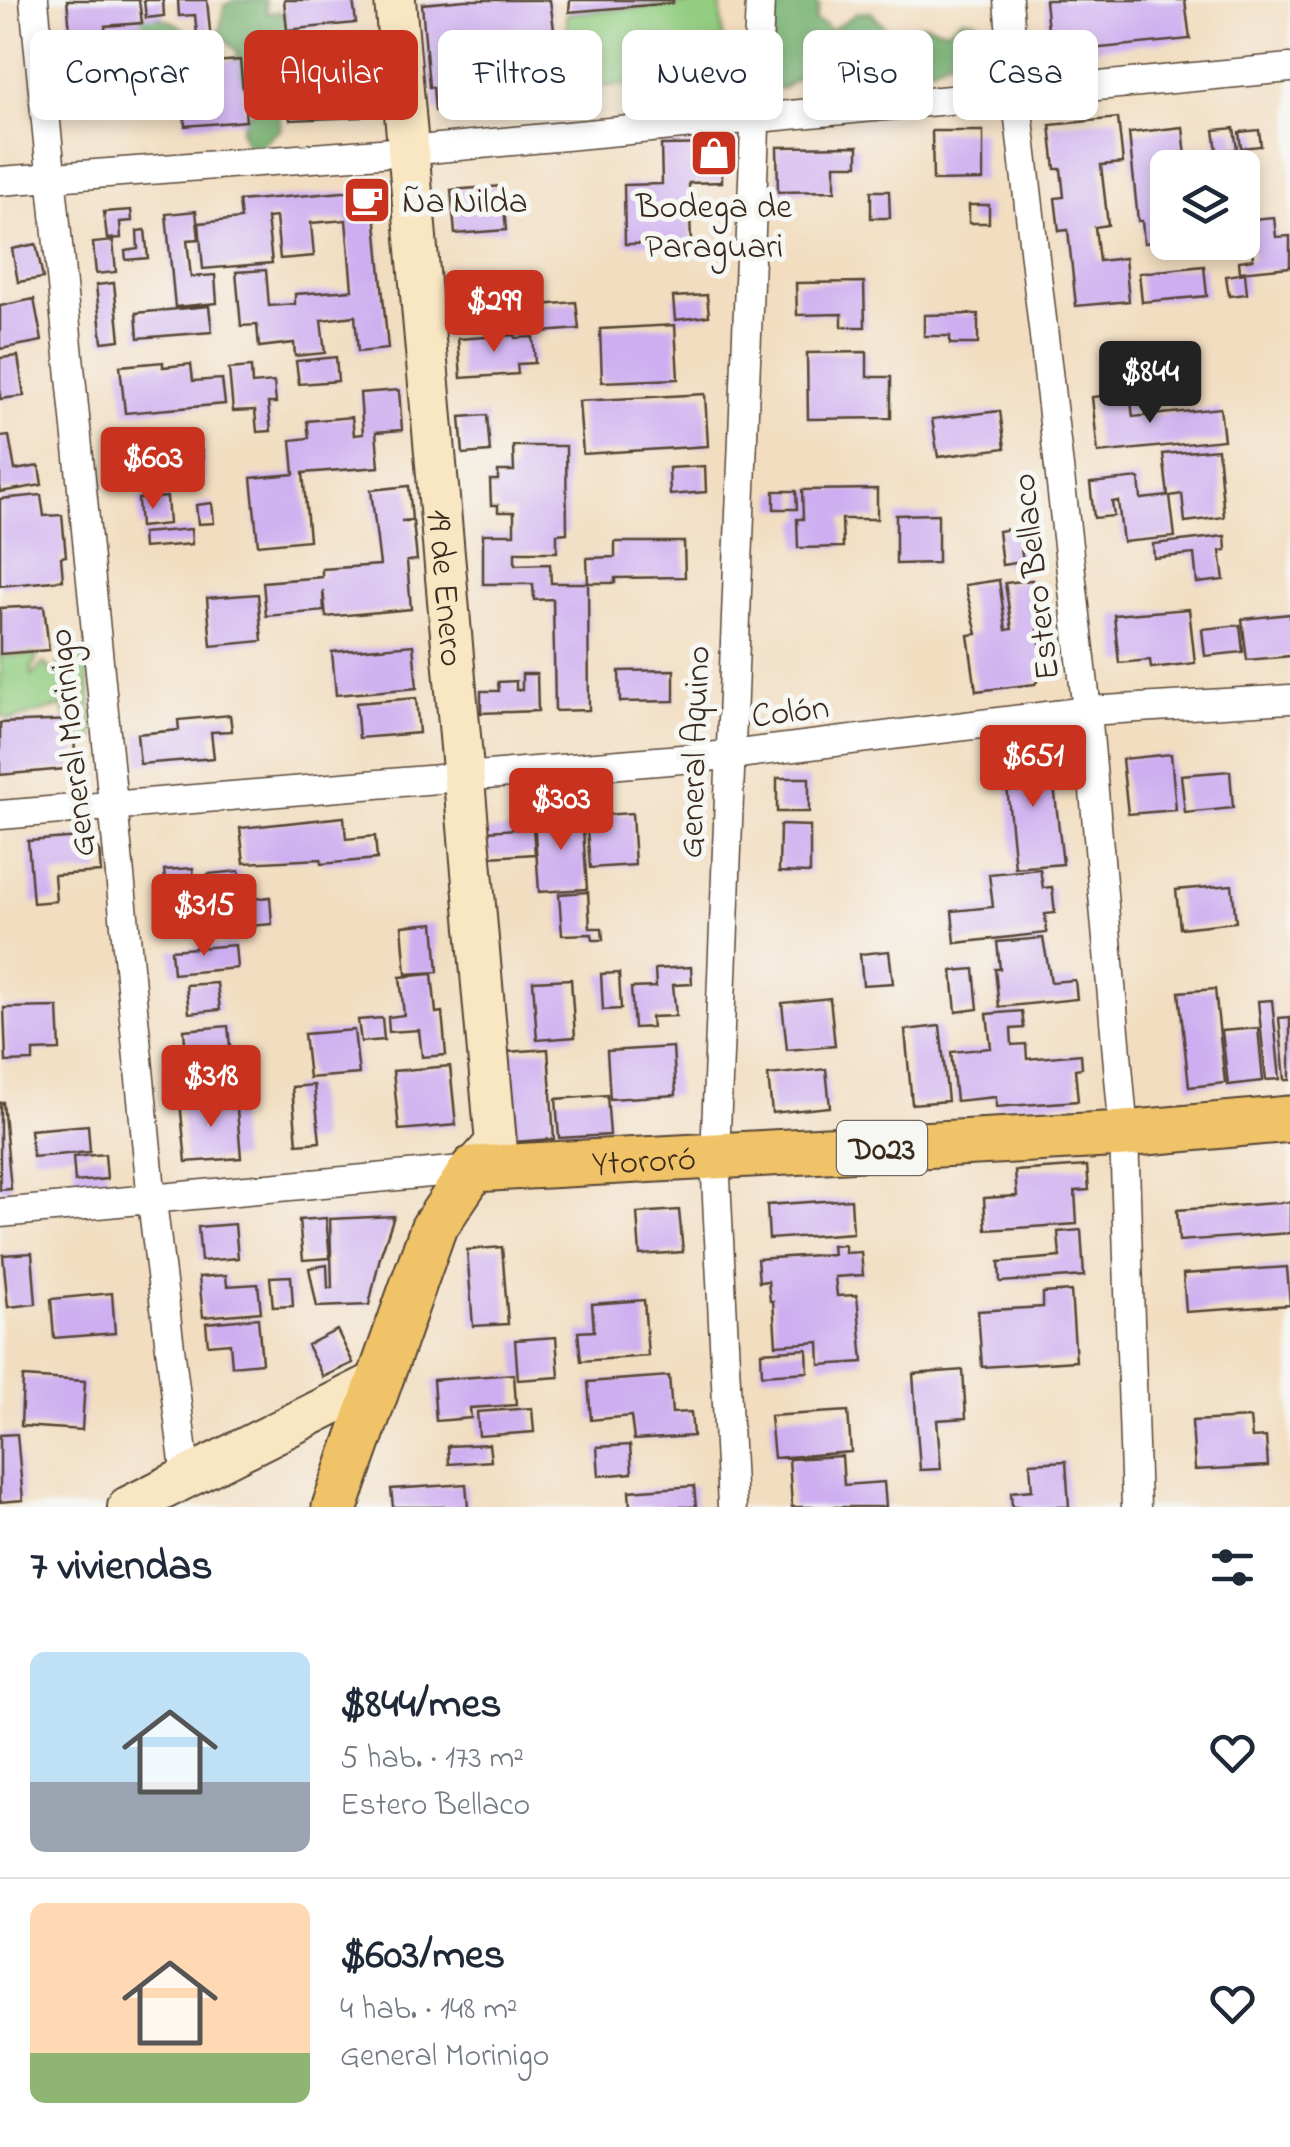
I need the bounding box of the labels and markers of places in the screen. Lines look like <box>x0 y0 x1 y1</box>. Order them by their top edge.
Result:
shop icon: Bodega de Paraguari <box>688 127 740 179</box>
cafe icon: Ña Nilda <box>341 174 393 226</box>
place label: Ña Nilda <box>402 178 528 229</box>
place label: Bodega de Paraguari <box>635 183 792 274</box>
pin: $299 <box>435 270 553 355</box>
pin: $844 <box>1091 341 1209 426</box>
pin: $603 <box>94 427 212 512</box>
pin: $651 <box>974 725 1092 810</box>
pin: $303 <box>502 768 620 853</box>
pin: $315 <box>145 874 263 959</box>
pin: $318 <box>152 1045 270 1130</box>

